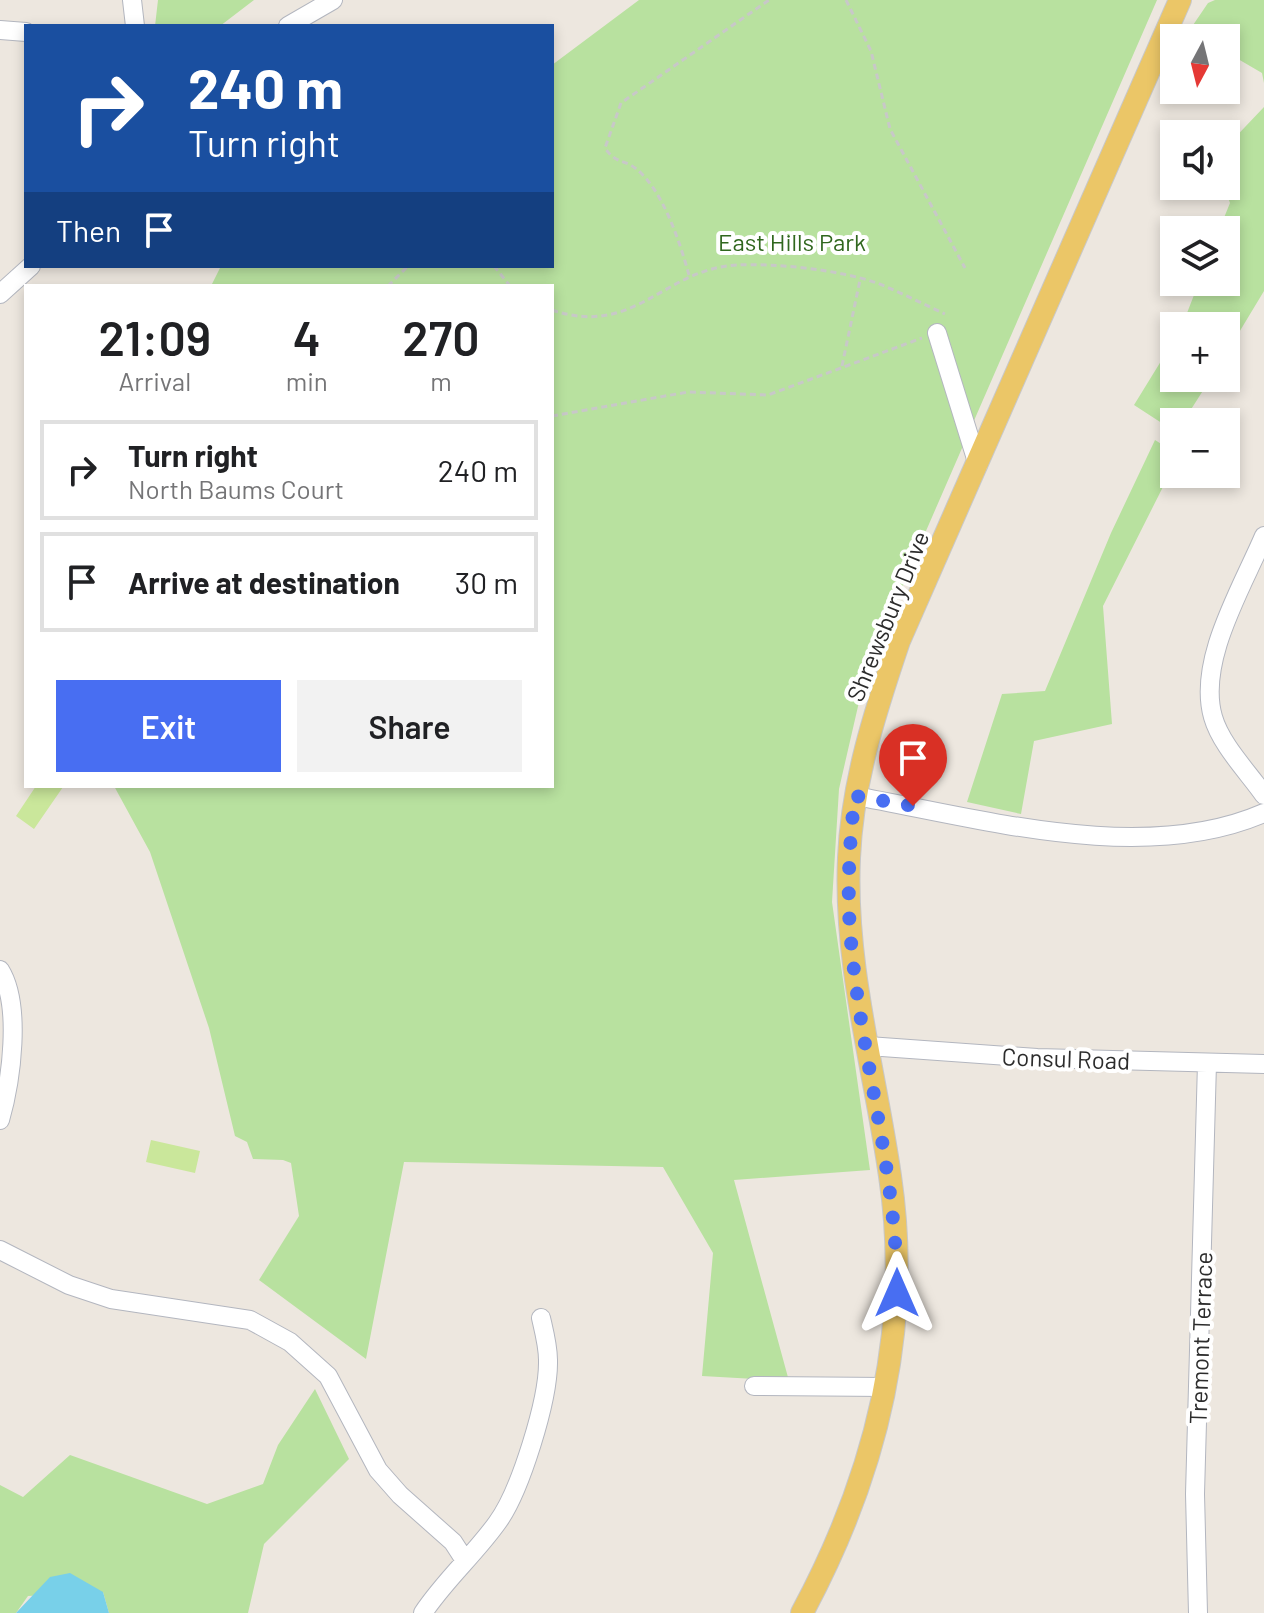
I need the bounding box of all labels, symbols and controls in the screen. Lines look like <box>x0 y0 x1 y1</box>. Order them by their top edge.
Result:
north arrow <box>1160 24 1240 104</box>
map controls <box>1160 24 1240 488</box>
text: 240 m <box>188 53 343 120</box>
icon: right <box>56 56 160 160</box>
button: sound <box>1160 120 1240 200</box>
text: Turn right <box>188 121 340 164</box>
icon: arrive <box>137 208 181 252</box>
text: Then <box>56 212 121 248</box>
button: layers <box>1160 216 1240 296</box>
park label: East Hills Park <box>718 227 866 256</box>
text: 21:09 <box>99 308 211 366</box>
text: 4 <box>293 308 321 366</box>
text: 270 <box>402 308 479 366</box>
button: + <box>1160 312 1240 392</box>
text: Arrival <box>118 365 191 396</box>
text: min <box>286 365 328 396</box>
text: m <box>430 365 452 396</box>
button: − <box>1160 408 1240 488</box>
text: Turn right <box>128 437 258 473</box>
icon: right <box>60 448 104 492</box>
text: 240 m <box>438 452 518 488</box>
text: North Baums Court <box>128 473 344 504</box>
street label: Shrewsbury Drive <box>840 527 934 705</box>
icon: arrive <box>60 560 104 604</box>
text: Arrive at destination <box>128 564 400 600</box>
text: 30 m <box>455 564 518 600</box>
button: Exit <box>56 680 281 772</box>
button: Share <box>297 680 522 772</box>
pin <box>879 724 947 806</box>
icon: arrive <box>891 736 935 780</box>
street label: Consul Road <box>1001 1041 1131 1075</box>
position arrow <box>855 1251 939 1335</box>
street label: Tremont Terrace <box>1182 1251 1218 1425</box>

